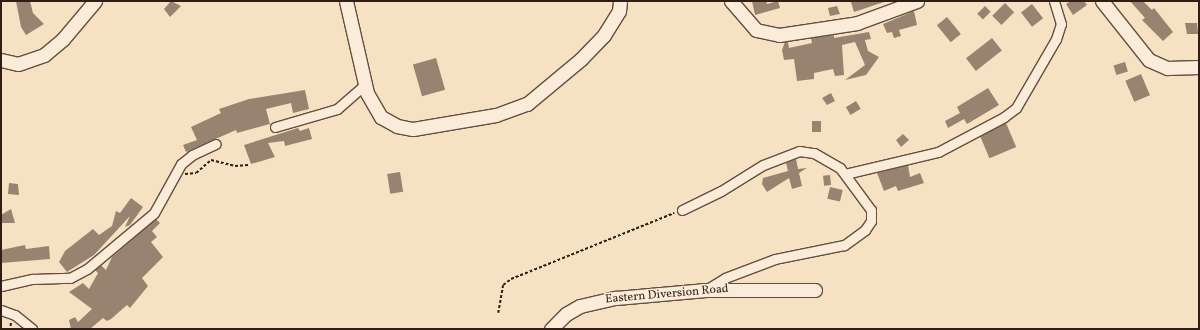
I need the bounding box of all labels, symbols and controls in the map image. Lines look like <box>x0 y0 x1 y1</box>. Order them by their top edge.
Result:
street label: Eastern Diversion Road <box>605 282 729 308</box>

